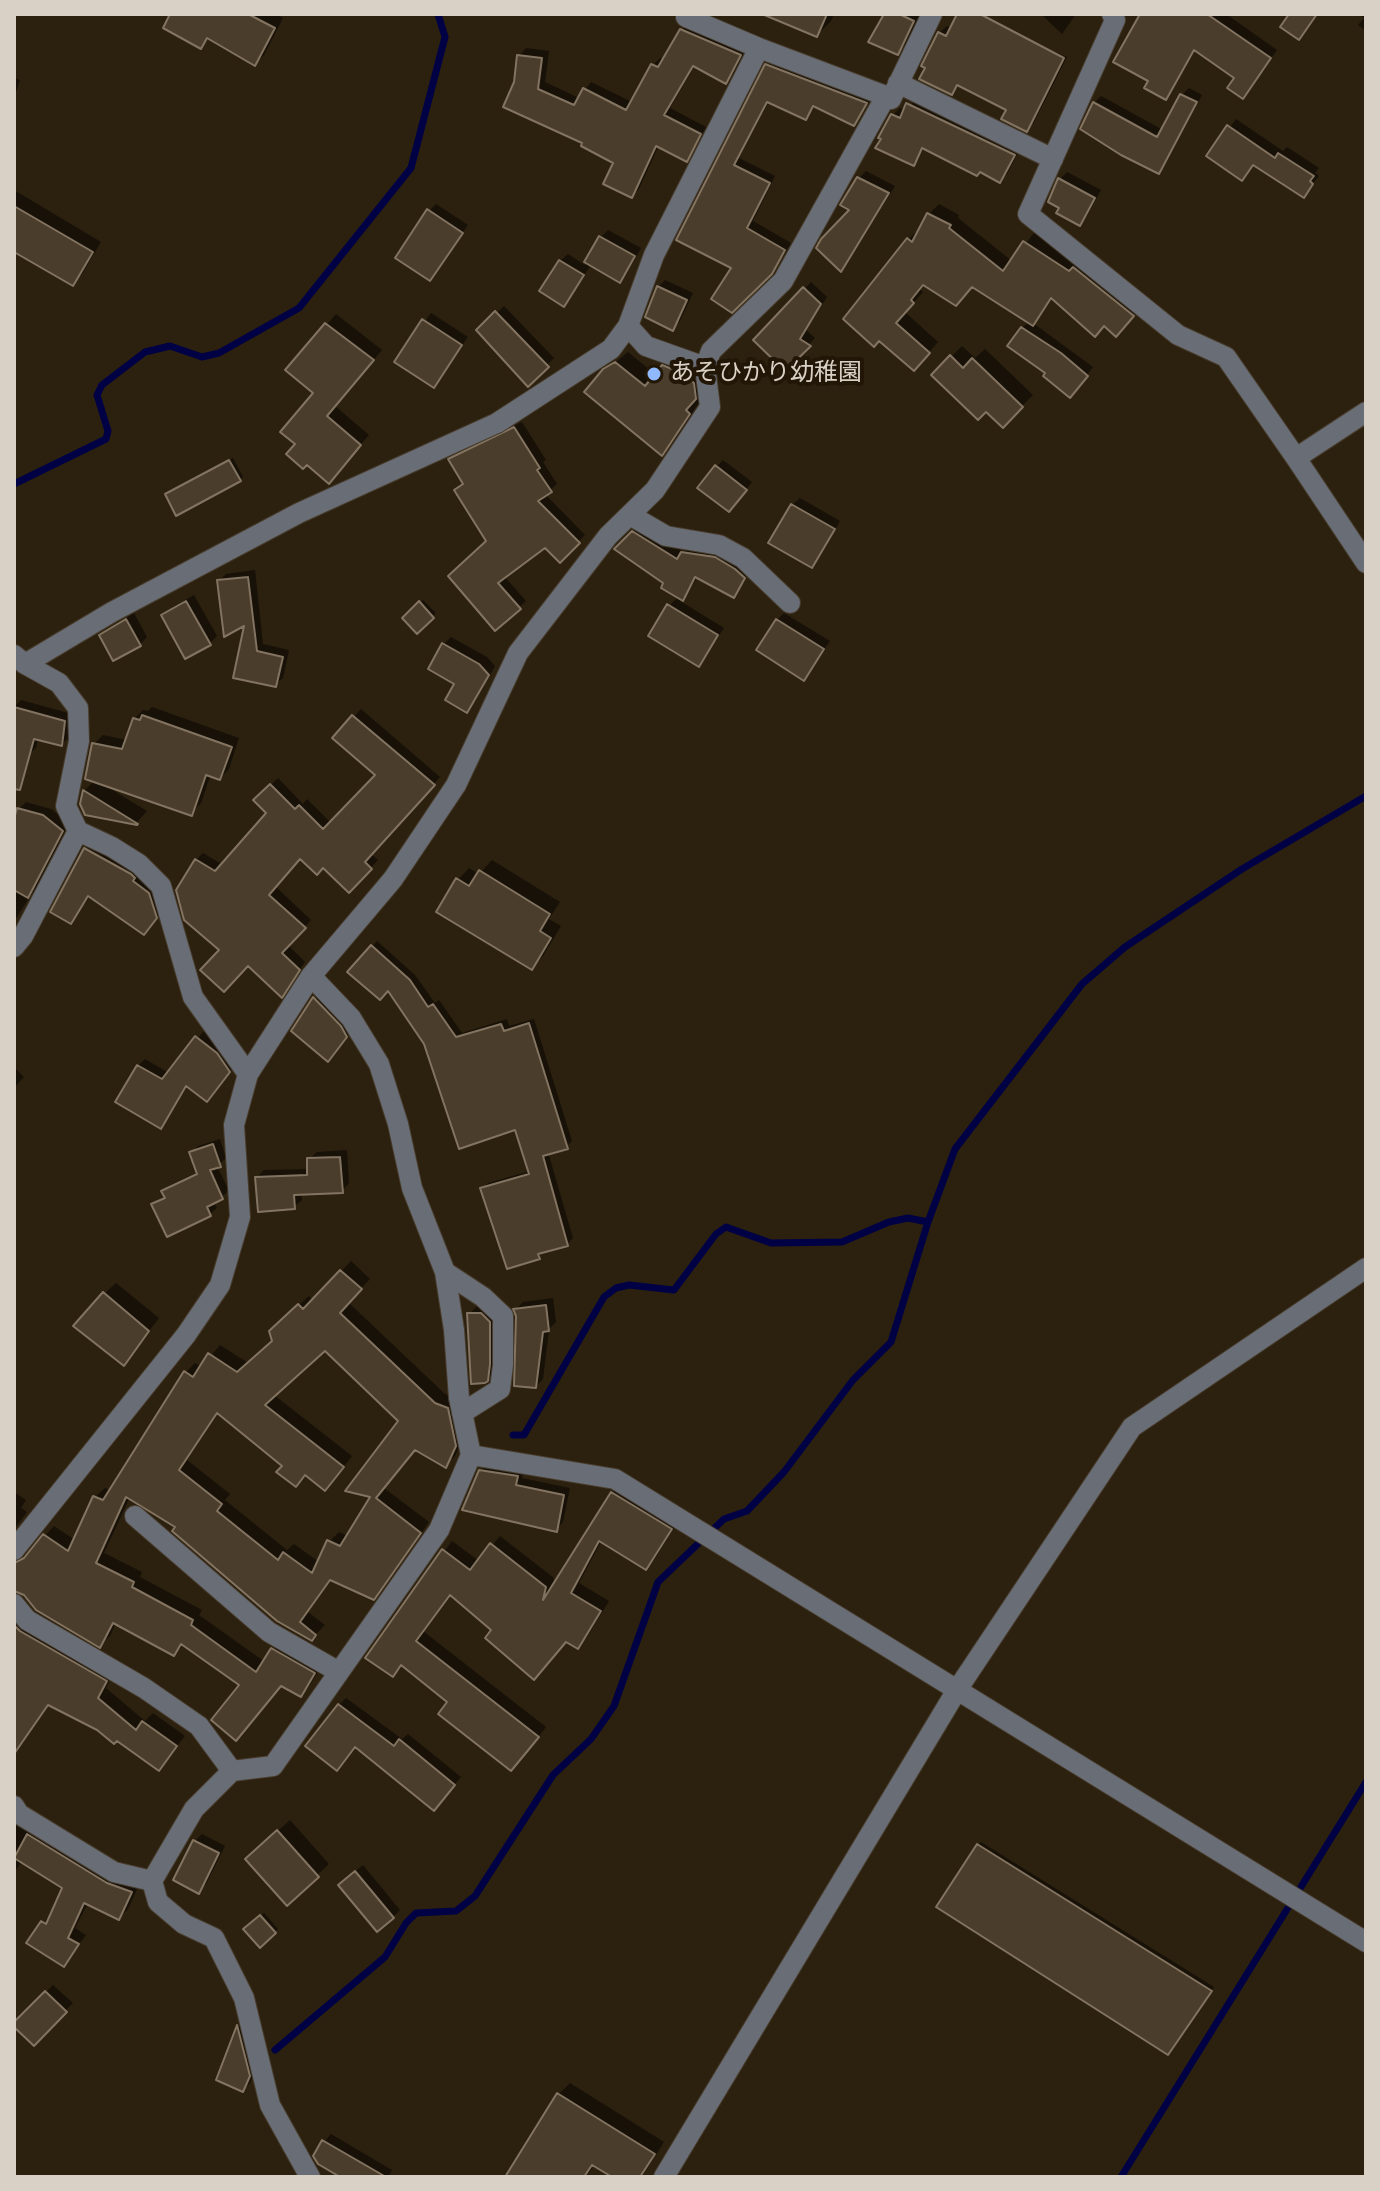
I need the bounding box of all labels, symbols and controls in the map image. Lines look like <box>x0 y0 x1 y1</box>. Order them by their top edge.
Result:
place label: あそひかり幼稚園 <box>670 360 862 388</box>
marker: あそひかり幼稚園 <box>645 365 663 383</box>

